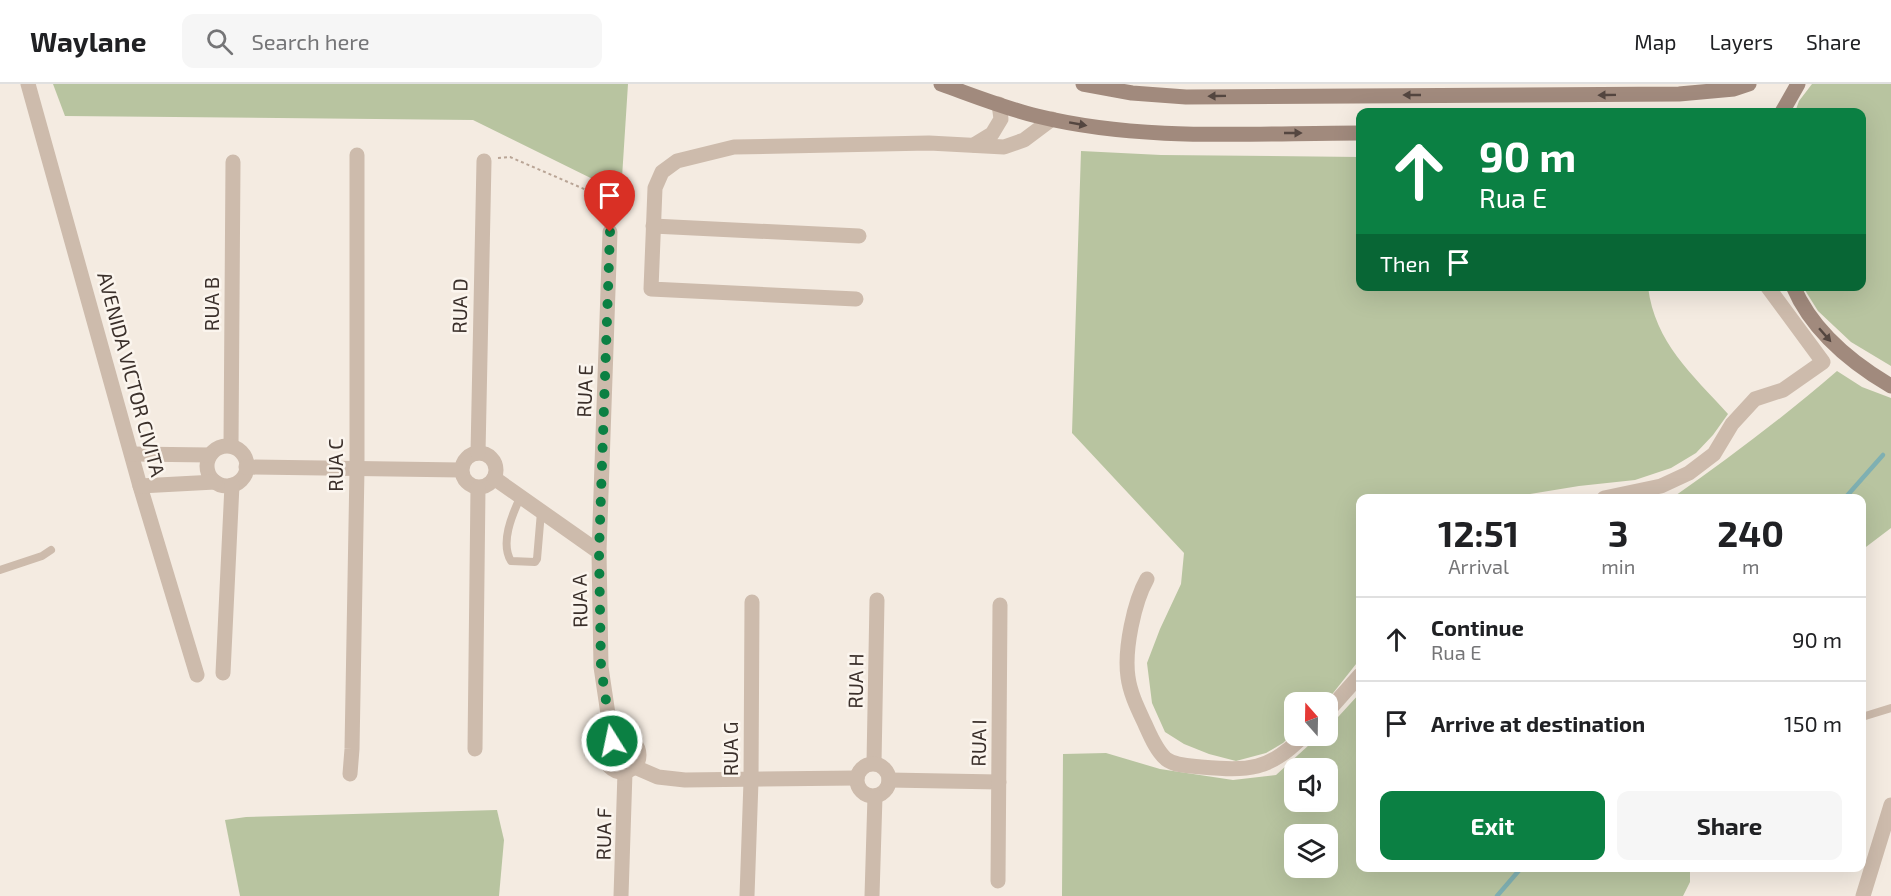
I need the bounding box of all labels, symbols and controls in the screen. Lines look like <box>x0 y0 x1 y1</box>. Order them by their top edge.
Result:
search box <box>182 14 602 68</box>
text: Waylane <box>30 24 146 58</box>
icon: search <box>203 25 236 58</box>
text: Search here <box>251 28 370 54</box>
text: Map <box>1634 29 1676 54</box>
text: Layers <box>1709 29 1773 54</box>
text: Share <box>1806 29 1861 54</box>
one-way arrow <box>1403 90 1422 100</box>
one-way arrow <box>1598 90 1617 100</box>
one-way arrow <box>1208 91 1227 101</box>
one-way arrow <box>1068 120 1087 129</box>
one-way arrow <box>1284 128 1303 138</box>
text: 90 m <box>1479 130 1576 180</box>
icon: ahead <box>1380 132 1458 210</box>
pin <box>584 170 635 232</box>
icon: arrive <box>593 179 626 212</box>
text: Rua E <box>1479 181 1547 213</box>
icon: arrive <box>1442 246 1475 279</box>
text: Then <box>1380 250 1430 276</box>
street label: AVENIDA VICTOR CIVITA <box>93 269 171 480</box>
street label: RUA B <box>199 277 223 331</box>
street label: RUA D <box>447 278 471 334</box>
one-way arrow <box>1818 327 1832 342</box>
street label: RUA E <box>571 364 597 418</box>
street label: RUA C <box>323 438 347 492</box>
text: 12:51 <box>1438 511 1519 554</box>
text: 3 <box>1608 511 1628 554</box>
text: 240 <box>1717 511 1784 554</box>
text: Arrival <box>1448 554 1509 578</box>
text: min <box>1601 554 1635 578</box>
text: m <box>1742 554 1759 578</box>
street label: RUA A <box>567 573 591 628</box>
text: Continue <box>1431 614 1524 640</box>
icon: ahead <box>1380 623 1413 656</box>
text: 90 m <box>1792 626 1842 652</box>
text: Rua E <box>1431 640 1481 664</box>
street label: RUA H <box>843 653 867 709</box>
north arrow <box>1284 692 1338 746</box>
map controls <box>1284 692 1338 878</box>
icon: arrive <box>1380 707 1413 740</box>
position arrow <box>580 709 644 773</box>
text: Arrive at destination <box>1431 710 1645 736</box>
text: 150 m <box>1784 710 1842 736</box>
street label: RUA I <box>966 719 990 767</box>
street label: RUA G <box>718 722 742 776</box>
button: sound <box>1284 758 1338 812</box>
button: Exit <box>1380 791 1605 860</box>
button: Share <box>1617 791 1842 860</box>
street label: RUA F <box>591 807 615 861</box>
button: layers <box>1284 824 1338 878</box>

